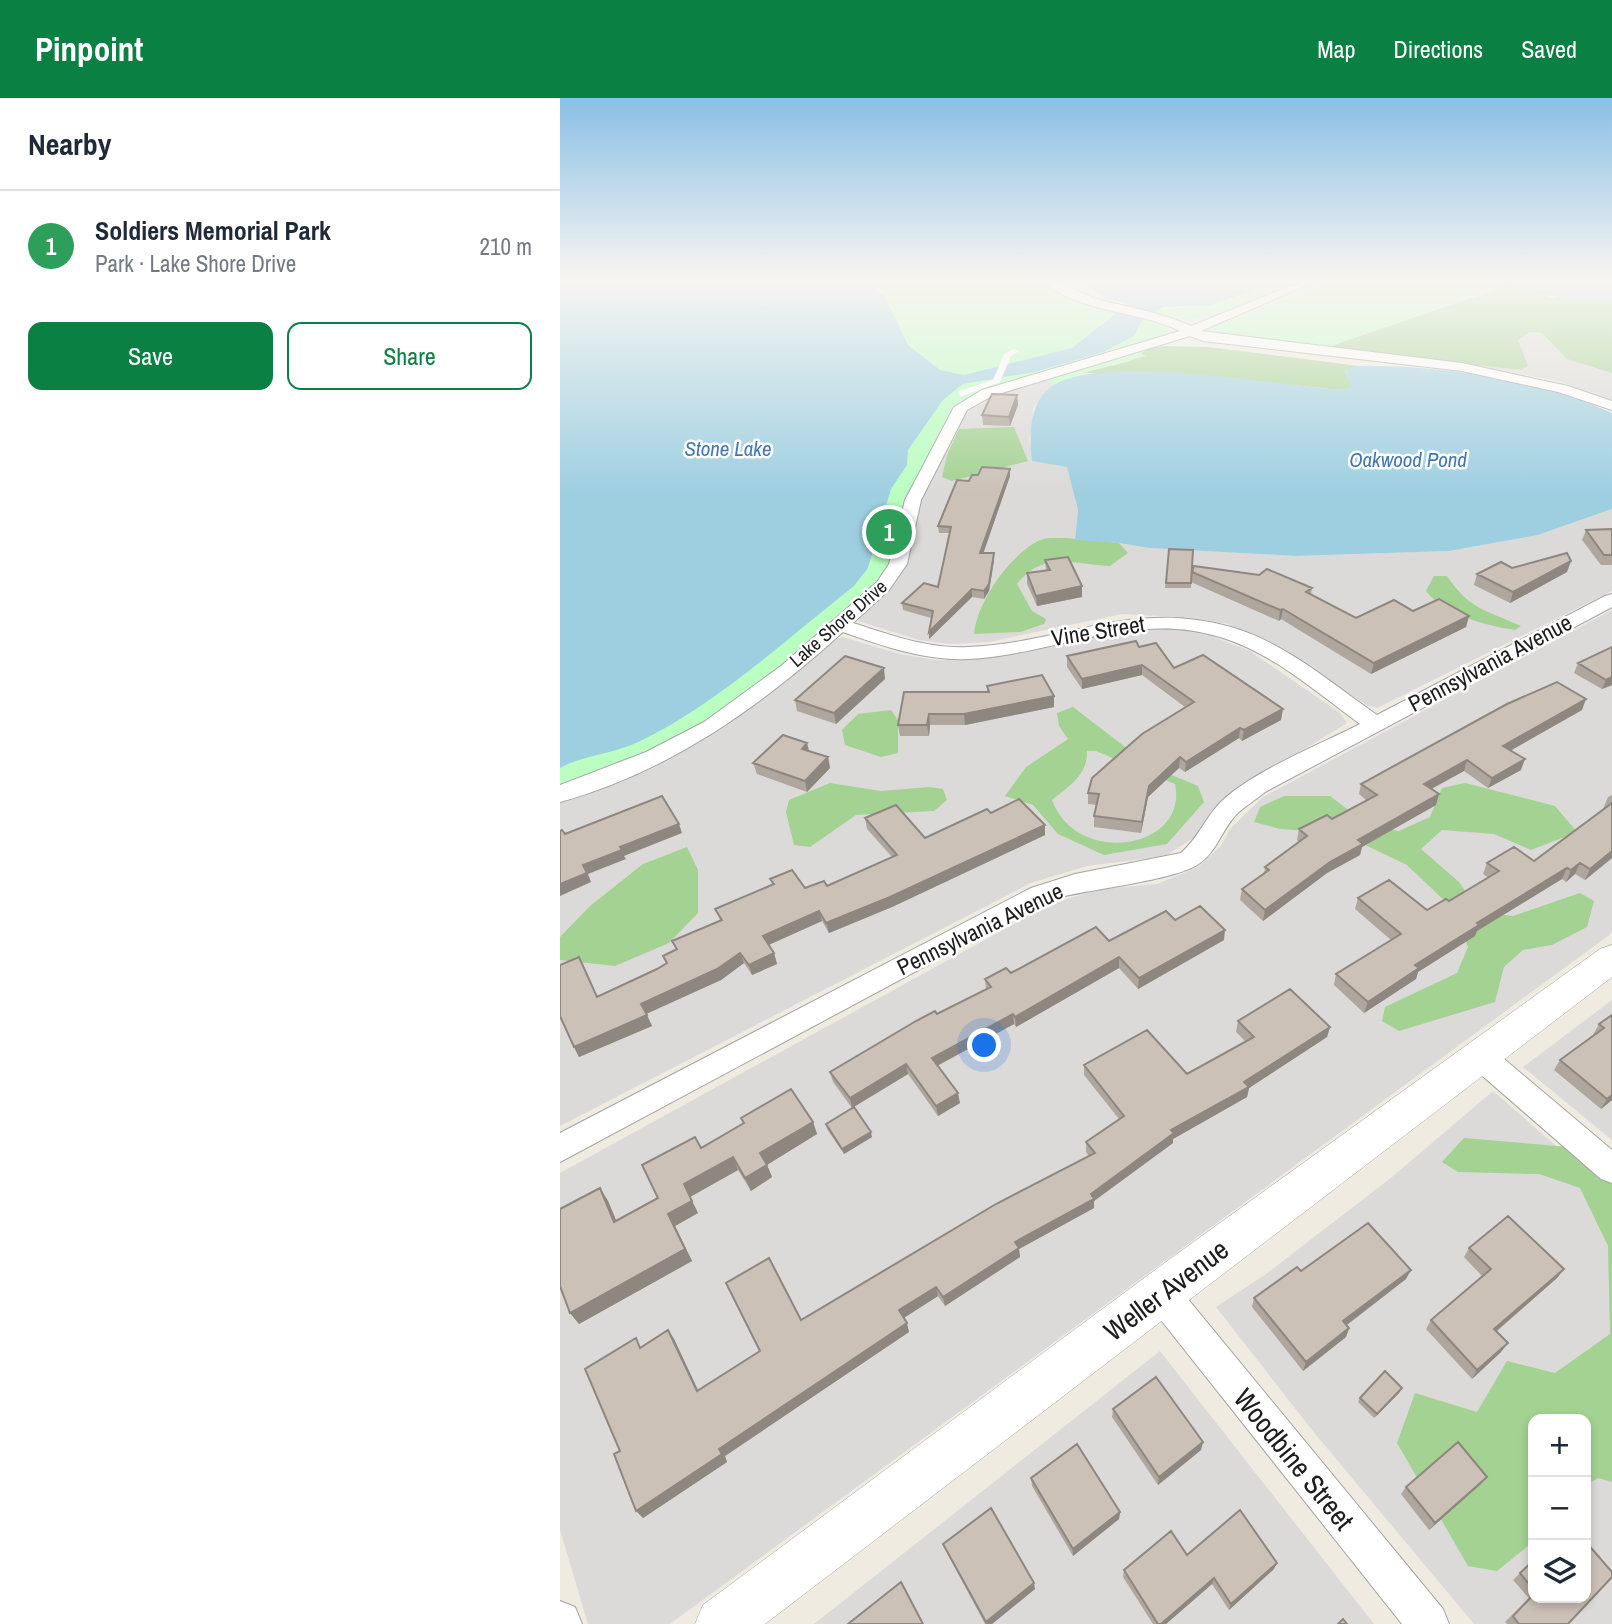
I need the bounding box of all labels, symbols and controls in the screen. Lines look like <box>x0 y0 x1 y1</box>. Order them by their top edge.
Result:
text: Pinpoint <box>35 27 143 71</box>
text: Map <box>1317 33 1355 65</box>
text: Directions <box>1393 33 1483 65</box>
text: Saved <box>1521 33 1577 65</box>
text: Nearby <box>28 124 111 164</box>
text: Soldiers Memorial Park <box>95 213 331 248</box>
text: 1 <box>46 231 56 262</box>
text: 210 m <box>480 231 532 262</box>
text: Park · Lake Shore Drive <box>95 248 296 279</box>
button: Save <box>28 322 273 390</box>
button: Share <box>287 322 532 390</box>
water label: Stone Lake <box>684 434 772 463</box>
water label: Oakwood Pond <box>1349 445 1467 474</box>
pin: 1 <box>866 506 912 558</box>
street label: Lake Shore Drive <box>784 573 892 673</box>
street label: Pennsylvania Avenue <box>1403 606 1577 719</box>
street label: Vine Street <box>1049 608 1147 653</box>
street label: Pennsylvania Avenue <box>892 875 1068 982</box>
your location <box>967 1028 1001 1062</box>
street label: Weller Avenue <box>1096 1231 1236 1349</box>
street label: Woodbine Street <box>1225 1380 1363 1538</box>
map controls <box>1528 1414 1591 1603</box>
button: + <box>1528 1414 1591 1477</box>
button: − <box>1528 1477 1591 1540</box>
button: layers <box>1528 1540 1591 1603</box>

